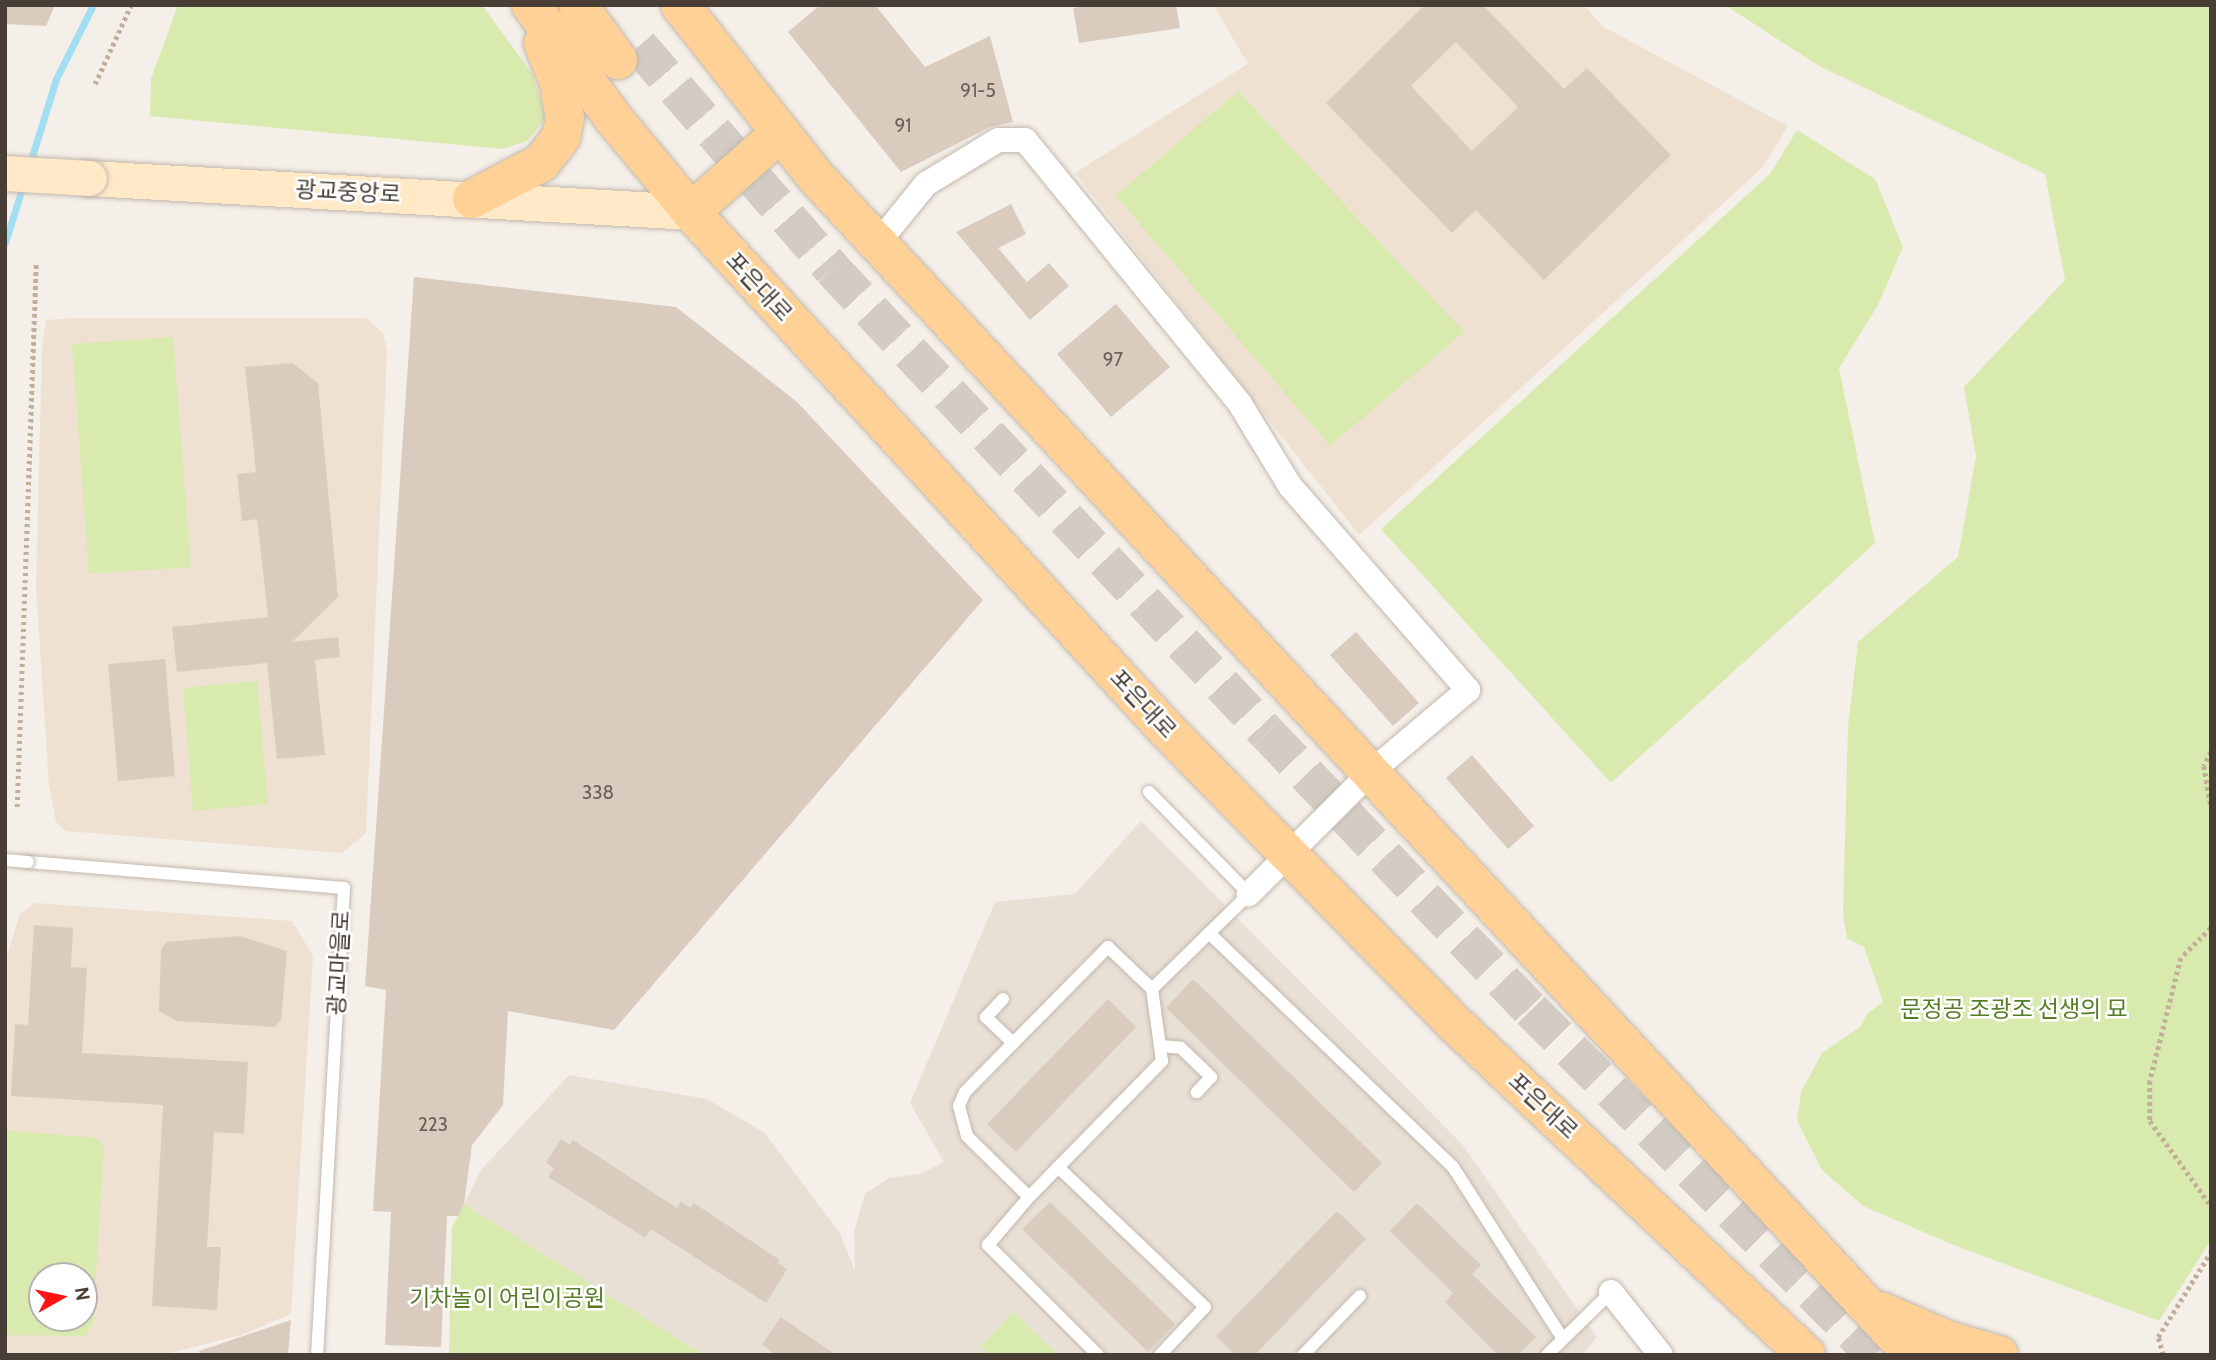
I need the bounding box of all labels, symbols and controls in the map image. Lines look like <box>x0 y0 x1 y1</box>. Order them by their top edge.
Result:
house number: 91-5 <box>960 80 996 102</box>
house number: 91 <box>895 115 911 137</box>
street label: 광교중앙로 <box>294 175 402 209</box>
street label: 포은대로 <box>720 247 798 327</box>
house number: 97 <box>1103 349 1123 371</box>
street label: 포은대로 <box>1104 664 1182 744</box>
house number: 338 <box>582 782 614 804</box>
street label: 광교마을로 <box>322 909 356 1017</box>
park label: 문정공 조광조 선생의 묘 <box>1900 995 2128 1023</box>
street label: 포은대로 <box>1503 1067 1583 1145</box>
house number: 223 <box>418 1114 448 1136</box>
north arrow <box>28 1262 98 1332</box>
park label: 기차놀이 어린이공원 <box>409 1284 605 1312</box>
text: N <box>70 1286 95 1302</box>

